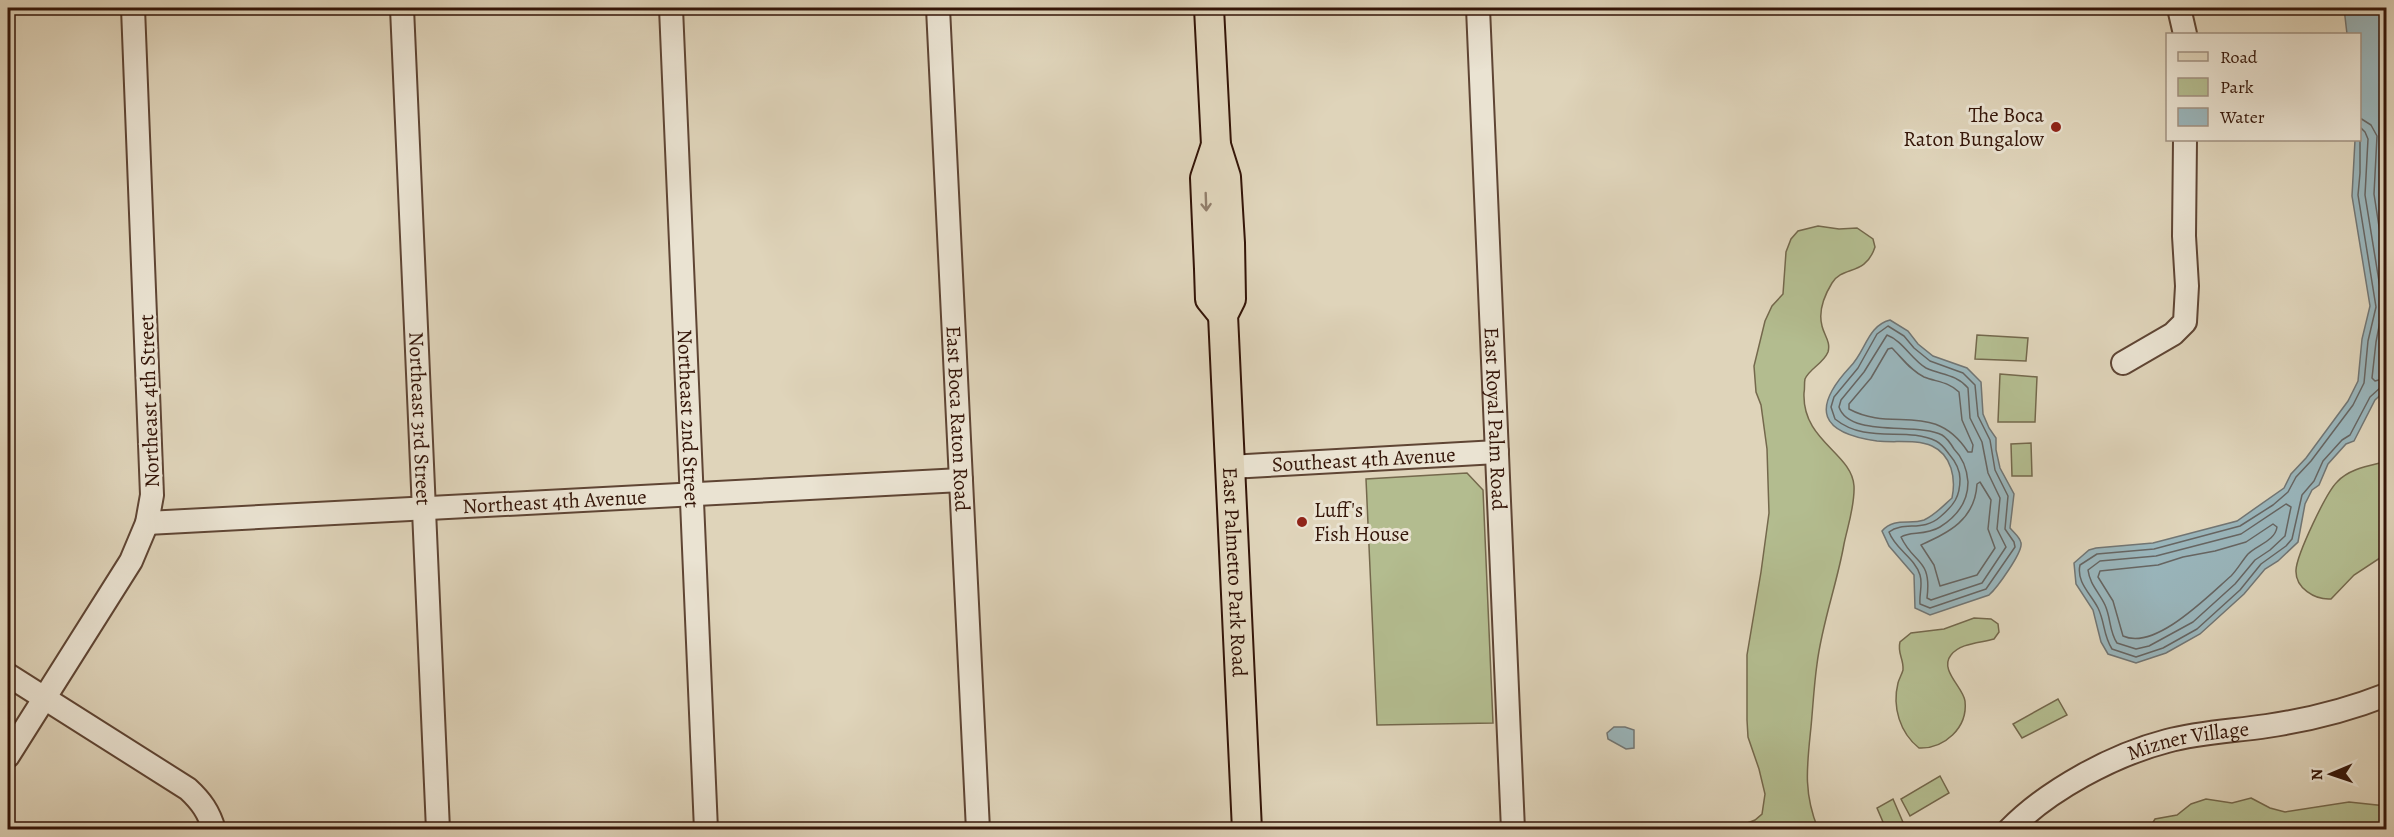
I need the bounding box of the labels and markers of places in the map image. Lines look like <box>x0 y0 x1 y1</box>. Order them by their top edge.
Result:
place label: The Boca Raton Bungalow <box>1903 101 2044 153</box>
marker: The Boca Raton Bungalow <box>2049 120 2063 134</box>
place label: Luff's Fish House <box>1314 496 1409 548</box>
marker: Luff's Fish House <box>1295 515 1309 529</box>

